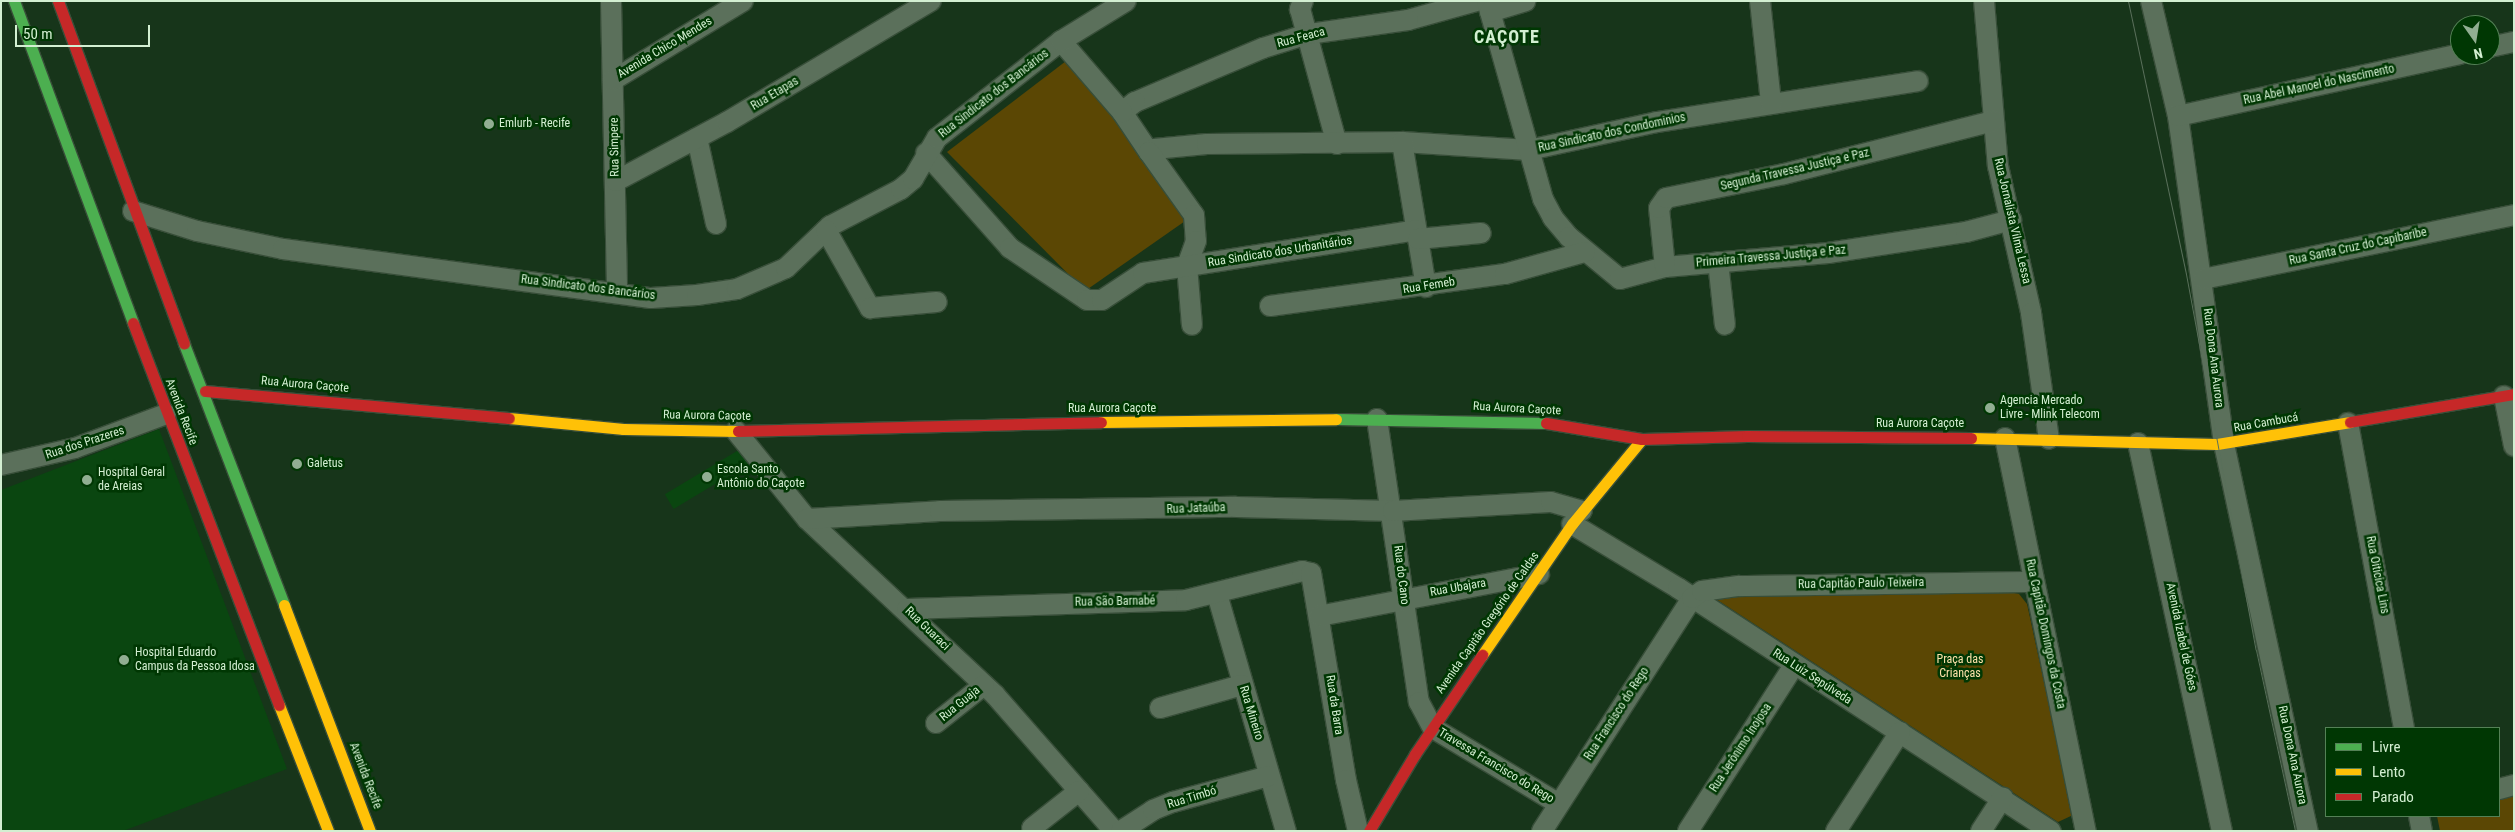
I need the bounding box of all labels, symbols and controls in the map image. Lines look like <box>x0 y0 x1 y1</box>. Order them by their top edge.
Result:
street label: Avenida Chico Mendes <box>615 14 715 82</box>
scale bar <box>18 15 152 47</box>
north arrow <box>2450 15 2500 65</box>
text: 50 m <box>23 25 53 43</box>
street label: Rua Feaca <box>1275 25 1327 51</box>
district label: CAÇOTE <box>1473 26 1541 48</box>
text: N <box>2472 45 2484 62</box>
street label: Rua Sindicato dos Bancários <box>936 47 1052 141</box>
street label: Rua Abel Manoel do Nascimento <box>2242 62 2396 108</box>
street label: Rua Etapas <box>749 74 801 114</box>
street label: Rua Sindicato dos Condominios <box>1537 110 1687 156</box>
place label: Emlurb - Recife <box>499 117 570 131</box>
street label: Rua Simpere <box>607 117 623 177</box>
marker: Emlurb - Recife <box>483 118 495 130</box>
street label: Segunda Travessa Justiça e Paz <box>1719 146 1871 194</box>
street label: Rua Jornalista Vilma Lessa <box>1991 157 2033 285</box>
street label: Rua Santa Cruz do Capibaribe <box>2288 225 2428 269</box>
street label: Rua Sindicato dos Urbanitários <box>1207 233 1353 271</box>
street label: Primeira Travessa Justiça e Paz <box>1695 243 1847 271</box>
street label: Rua Sindicato dos Bancários <box>520 273 656 303</box>
street label: Rua Femeb <box>1402 275 1456 297</box>
street label: Rua Dona Ana Aurora <box>2200 307 2226 409</box>
street label: Rua Aurora Caçote <box>260 374 350 396</box>
street label: Avenida Recife <box>162 377 200 447</box>
place label: Agencia Mercado Livre - Mlink Telecom <box>2000 394 2100 422</box>
street label: Rua Aurora Caçote <box>1473 400 1561 418</box>
street label: Rua Aurora Caçote <box>1068 402 1156 416</box>
marker: Agencia Mercado Livre - Mlink Telecom <box>1984 402 1996 414</box>
street label: Rua Aurora Caçote <box>663 408 751 424</box>
street label: Rua Cambucá <box>2233 410 2299 436</box>
street label: Rua Aurora Caçote <box>1876 417 1964 431</box>
street label: Rua dos Prazeres <box>44 423 126 463</box>
place label: Galetus <box>307 457 343 471</box>
marker: Galetus <box>291 458 303 470</box>
place label: Escola Santo Antônio do Caçote <box>717 463 805 491</box>
place label: Hospital Geral de Areias <box>98 466 165 494</box>
marker: Escola Santo Antônio do Caçote <box>701 471 713 483</box>
marker: Hospital Geral de Areias <box>80 473 94 487</box>
street label: Rua Jataúba <box>1166 501 1226 517</box>
street label: Rua Oiticica Lins <box>2362 535 2392 615</box>
street label: Rua do Cano <box>1390 544 1412 606</box>
street label: Avenida Capitão Gregório de Caldas <box>1433 549 1543 697</box>
street label: Rua Capitão Domingos da Costa <box>2022 558 2068 710</box>
street label: Rua Ubajara <box>1429 576 1487 600</box>
street label: Rua Capitão Paulo Teixeira <box>1798 576 1924 592</box>
street label: Avenida Izabel de Góes <box>2163 582 2199 692</box>
street label: Rua São Barnabé <box>1075 594 1155 610</box>
street label: Rua Guaraci <box>902 604 952 654</box>
place label: Hospital Eduardo Campus da Pessoa Idosa <box>135 646 255 674</box>
street label: Rua Luiz Sepúlveda <box>1770 646 1854 708</box>
marker: Hospital Eduardo Campus da Pessoa Idosa <box>117 653 131 667</box>
park label: Praça das Crianças <box>1936 653 1984 681</box>
street label: Rua Francisco do Rego <box>1582 665 1652 763</box>
street label: Rua da Barra <box>1322 674 1346 736</box>
street label: Rua Guaja <box>937 683 983 725</box>
street label: Rua Mineiro <box>1236 684 1266 742</box>
street label: Rua Jerônimo Inojosa <box>1707 701 1775 795</box>
street label: Rua Dona Ana Aurora <box>2275 704 2309 806</box>
street label: Travessa Francisco do Rego <box>1436 726 1556 806</box>
legend <box>2325 727 2500 817</box>
text: Livre <box>2372 738 2400 756</box>
street label: Avenida Recife <box>346 741 384 811</box>
text: Lento <box>2372 763 2405 781</box>
street label: Rua Timbó <box>1166 784 1218 812</box>
text: Parado <box>2372 788 2414 806</box>

